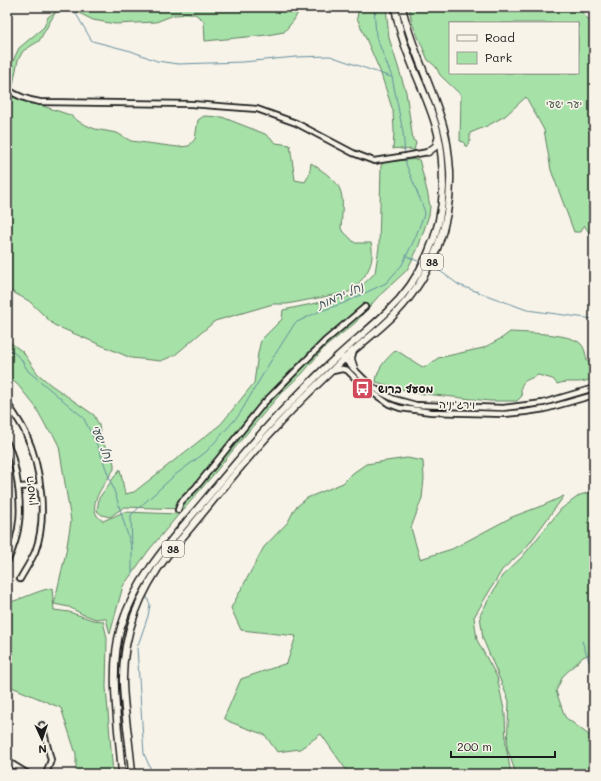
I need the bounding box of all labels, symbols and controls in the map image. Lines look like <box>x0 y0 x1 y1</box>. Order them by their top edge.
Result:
legend <box>449 22 579 74</box>
text: Road <box>485 29 515 45</box>
text: Park <box>485 49 512 65</box>
park label: יער ישעי <box>546 96 582 111</box>
road number: 38 <box>421 254 443 270</box>
water label: נחל ירמות <box>313 277 367 313</box>
bus stop icon: מסעף ברוש <box>349 375 375 401</box>
place label: מסעף ברוש <box>378 381 433 396</box>
street label: וירג'יניה <box>439 396 475 412</box>
water label: נחל ישעי <box>88 422 119 465</box>
street label: היסמין <box>21 475 39 507</box>
road number: 38 <box>162 541 184 557</box>
north arrow <box>22 719 62 759</box>
scale bar <box>451 733 555 759</box>
text: 200 m <box>457 738 492 754</box>
text: N <box>38 742 47 757</box>

